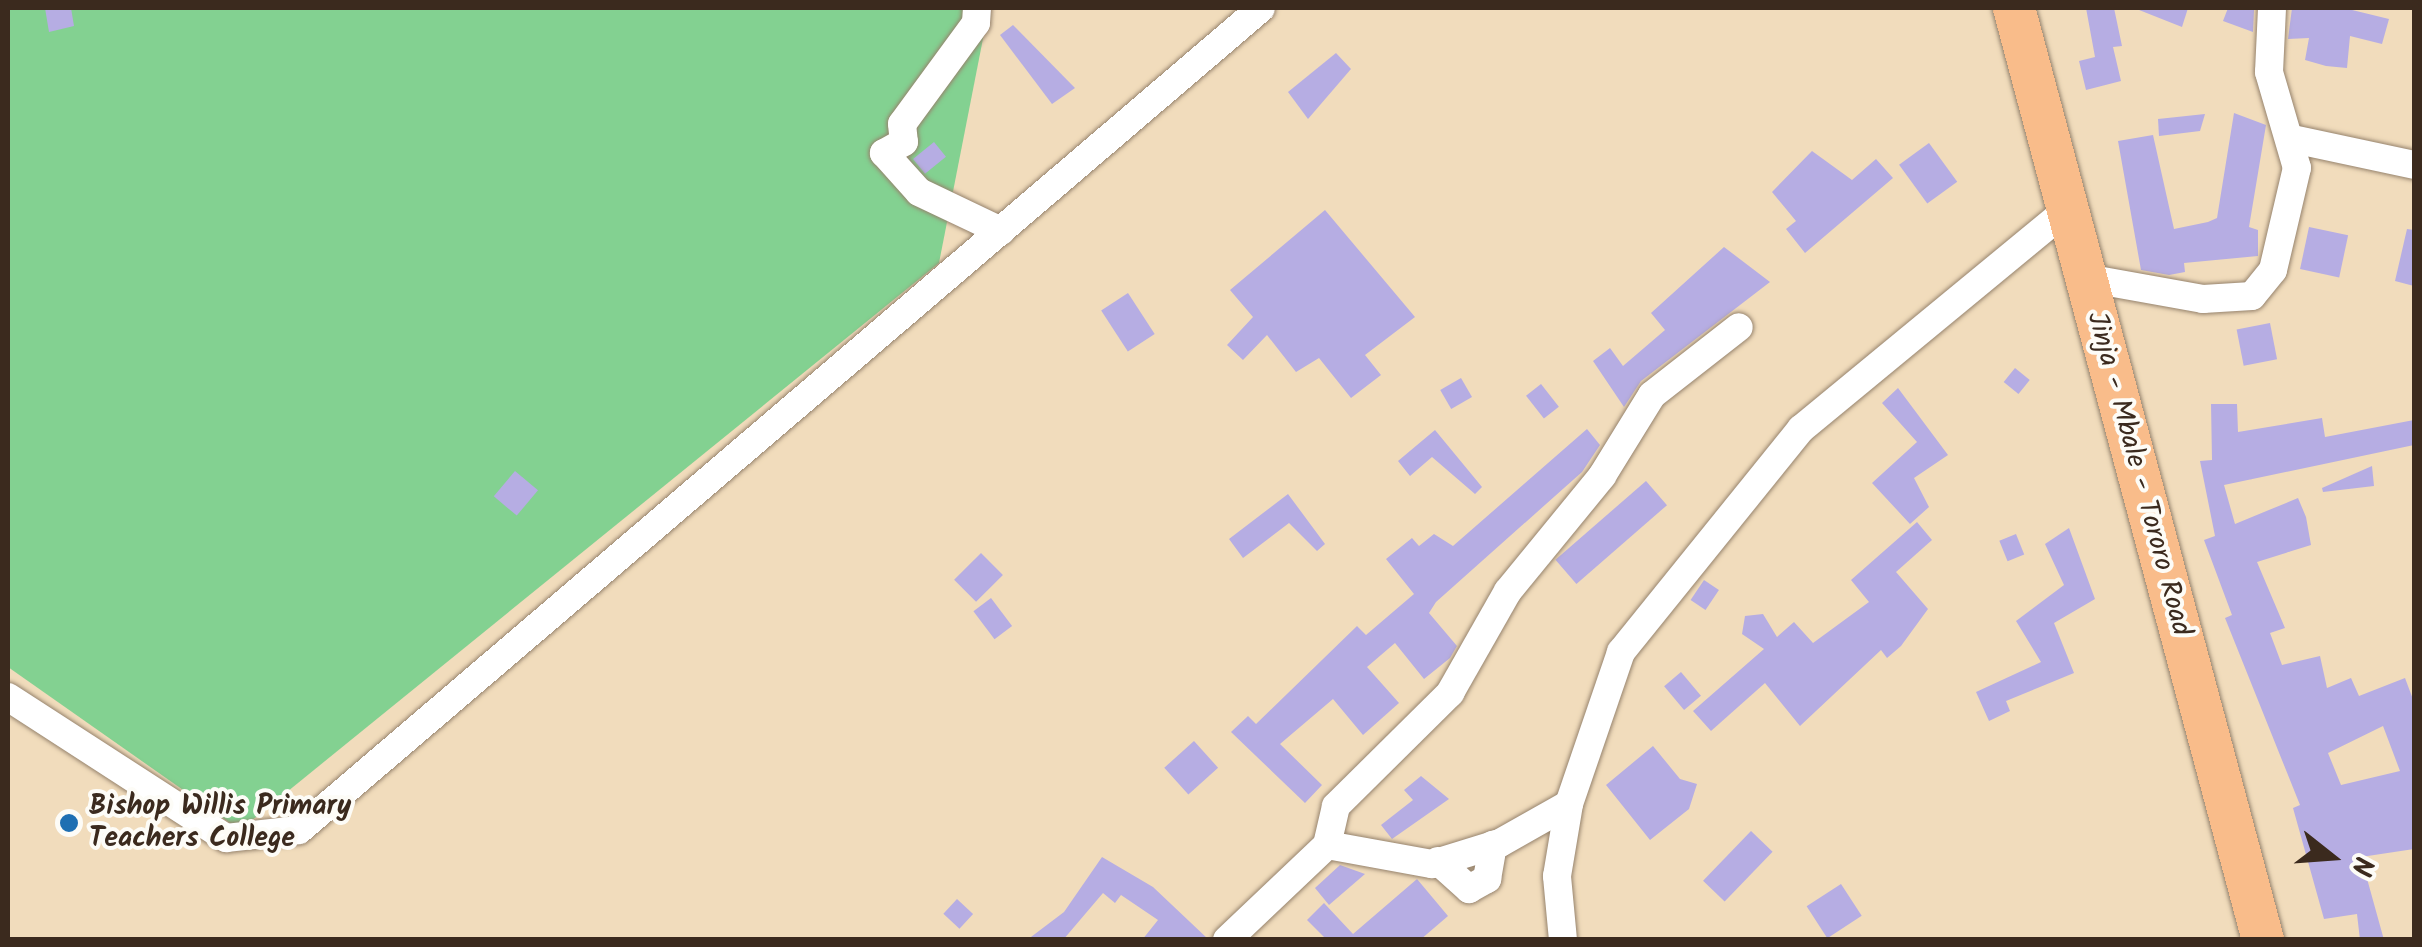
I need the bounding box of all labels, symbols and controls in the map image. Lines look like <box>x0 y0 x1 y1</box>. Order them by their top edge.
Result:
street label: Jinja - Mbale - Tororo Road <box>2079 308 2197 640</box>
place label: Bishop Willis Primary Teachers College <box>89 790 351 856</box>
north arrow <box>2282 807 2382 907</box>
marker: Bishop Willis Primary Teachers College <box>58 812 80 834</box>
text: N <box>2337 851 2385 881</box>

